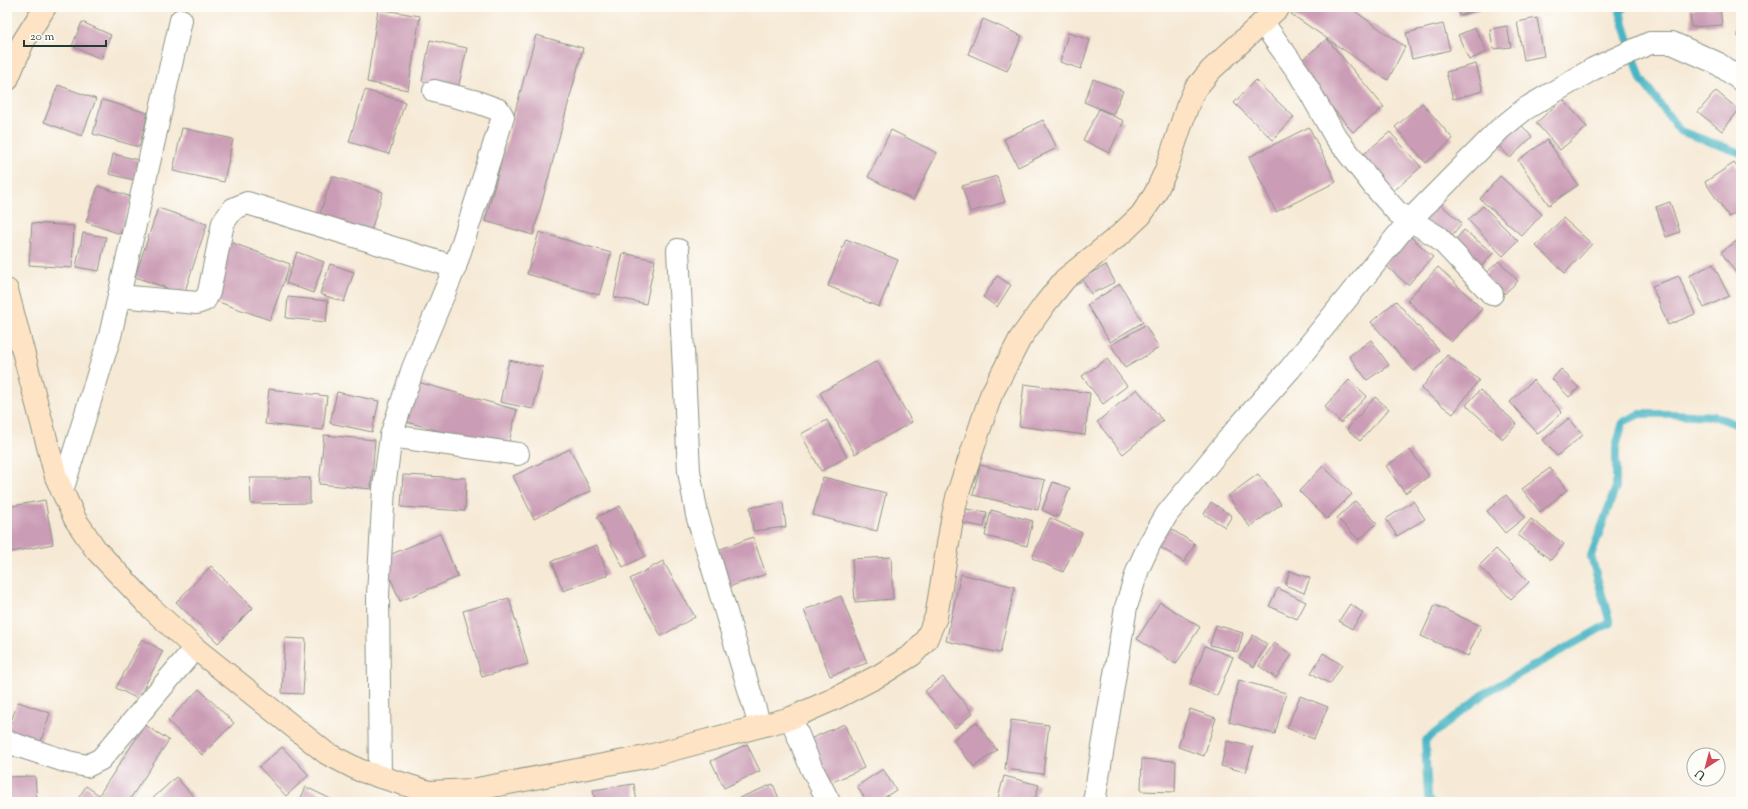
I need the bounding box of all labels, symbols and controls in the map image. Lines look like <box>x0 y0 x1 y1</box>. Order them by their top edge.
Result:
scale bar <box>24 22 106 48</box>
text: 20 m <box>30 28 55 46</box>
north arrow <box>1686 747 1726 787</box>
text: U <box>1692 765 1710 784</box>

